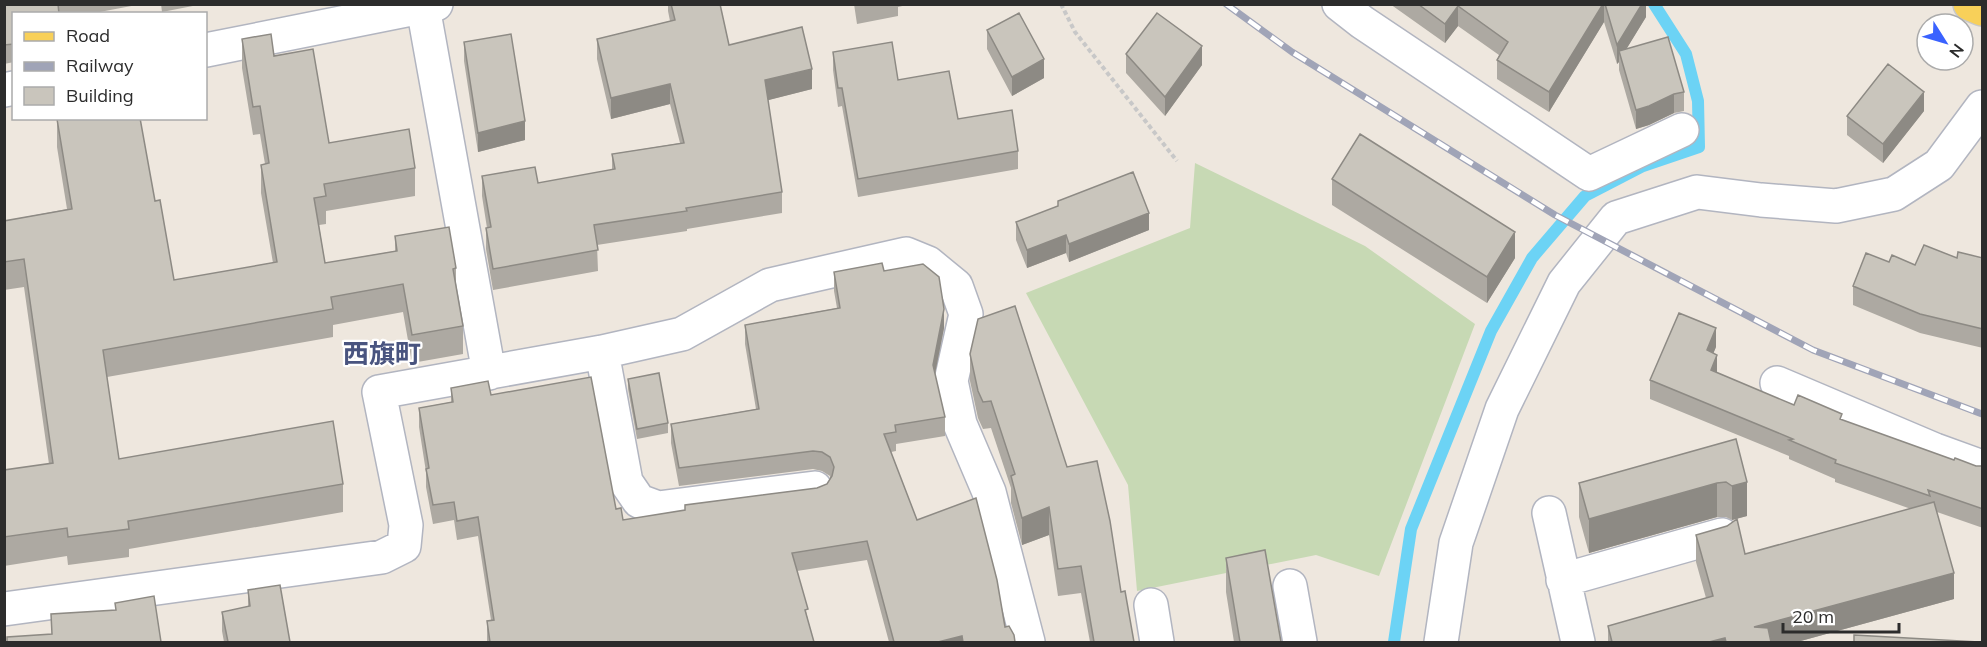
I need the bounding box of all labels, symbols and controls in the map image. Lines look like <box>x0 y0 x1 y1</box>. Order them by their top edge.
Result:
legend <box>12 12 207 120</box>
north arrow <box>1915 12 1975 72</box>
text: Road <box>66 24 110 47</box>
text: N <box>1945 40 1969 62</box>
text: Railway <box>66 54 134 77</box>
text: Building <box>66 84 134 107</box>
district label: 西旗町 <box>343 337 421 370</box>
scale bar <box>1783 596 1898 634</box>
text: 20 m <box>1792 605 1834 628</box>

